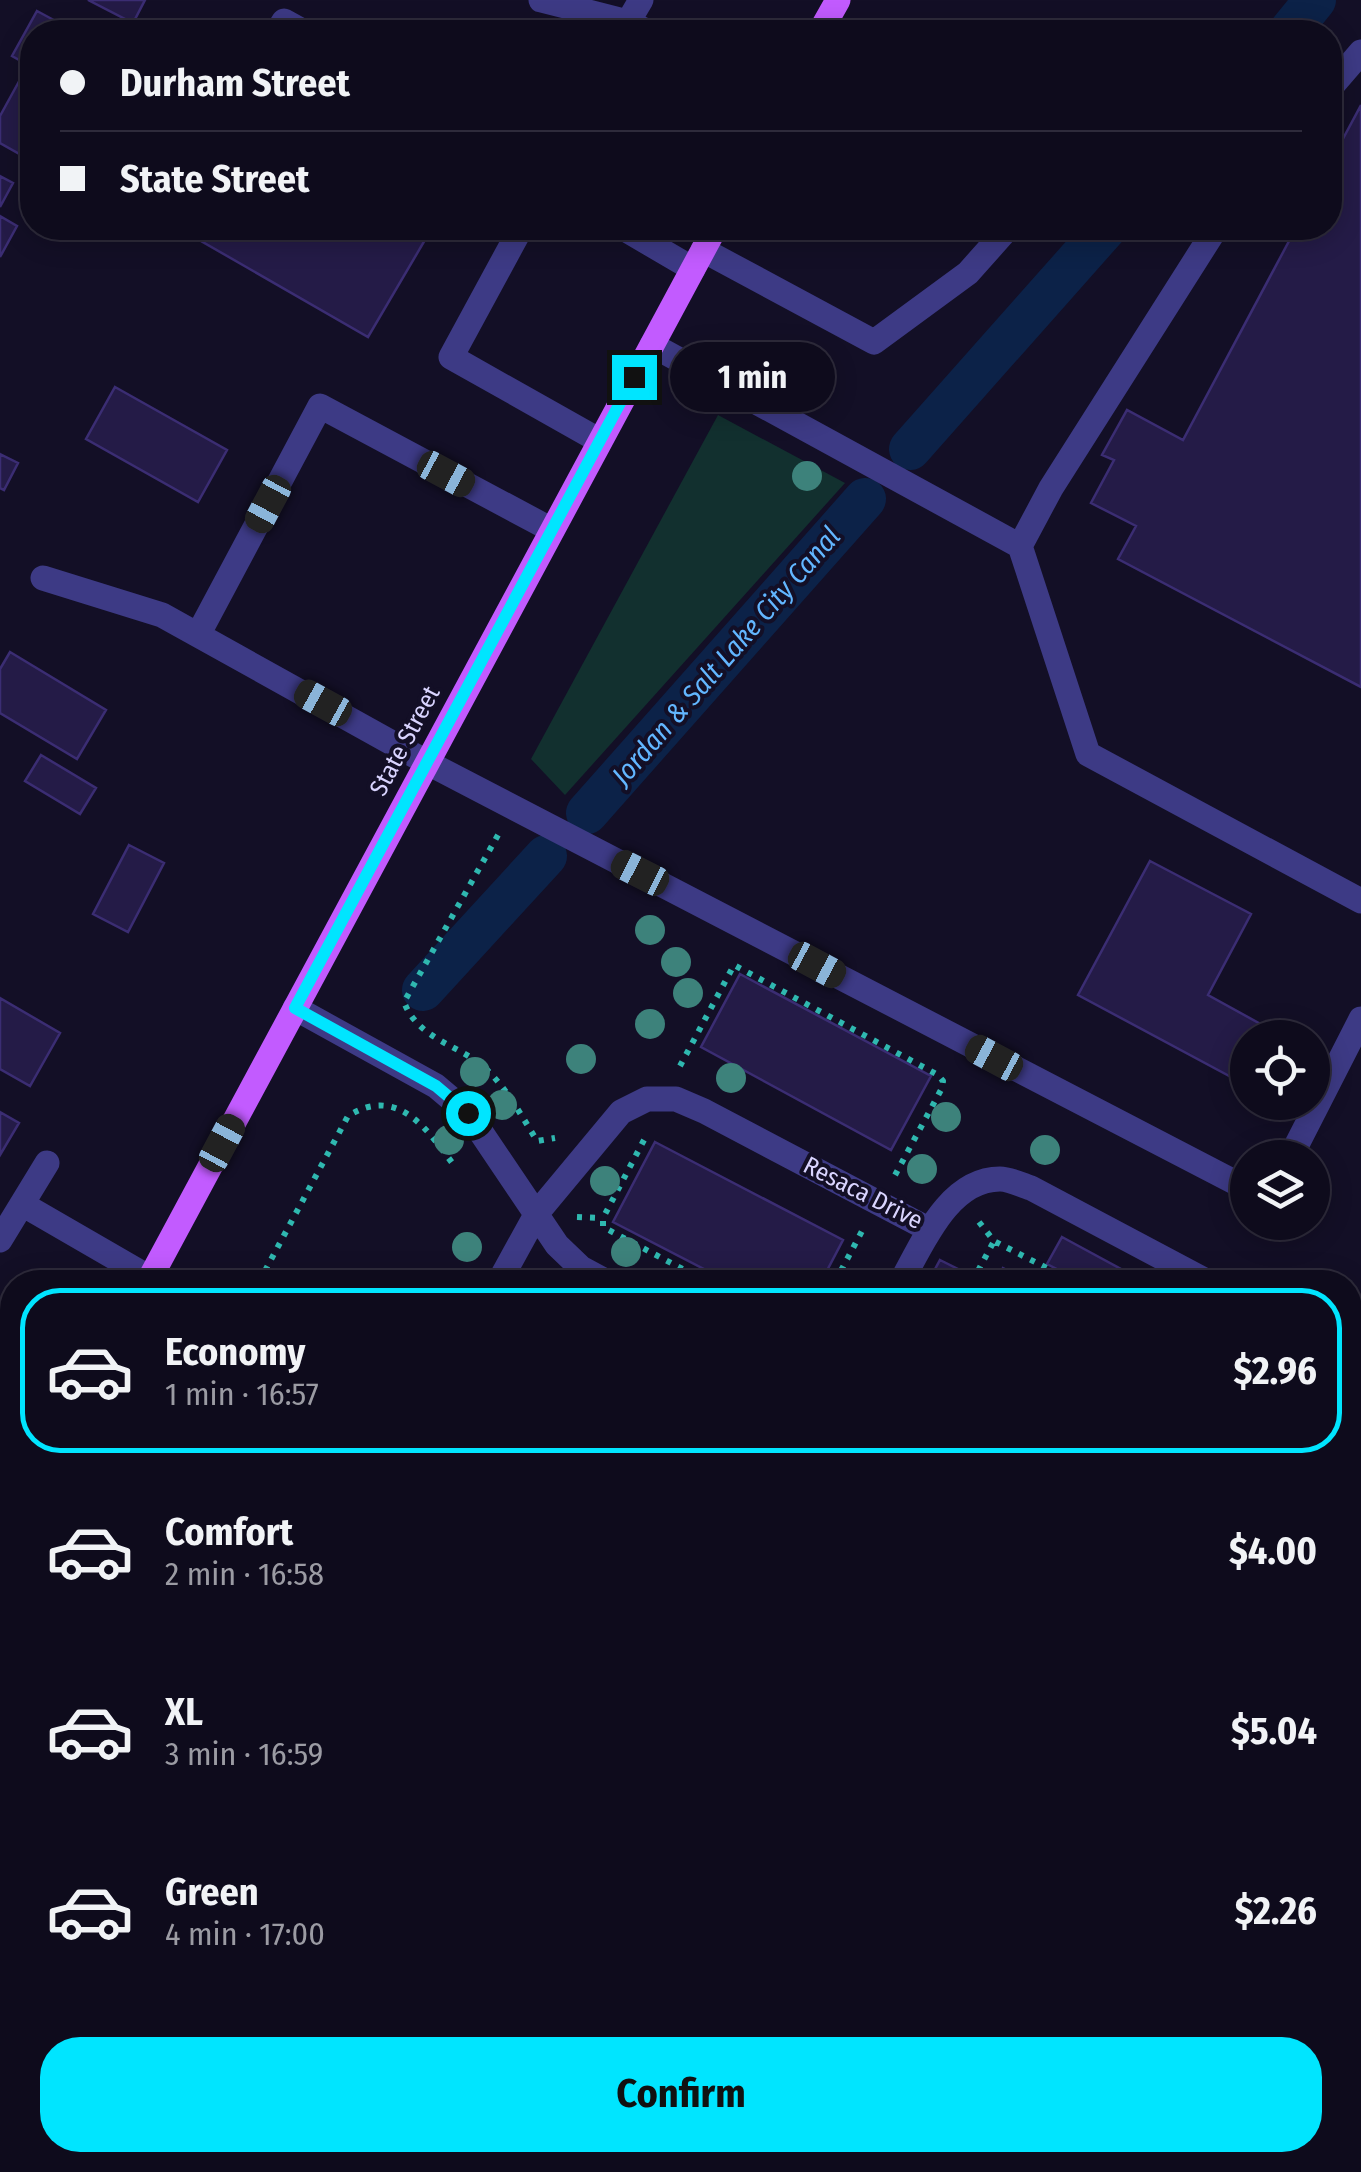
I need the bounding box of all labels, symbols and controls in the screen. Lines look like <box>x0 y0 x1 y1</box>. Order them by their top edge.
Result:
text: Durham Street <box>120 60 350 106</box>
text: State Street <box>120 156 309 202</box>
callout: 1 min <box>669 342 834 412</box>
route end <box>612 355 657 400</box>
text: 1 min <box>718 358 787 396</box>
car <box>412 447 480 501</box>
car <box>241 470 295 538</box>
water label: Jordan & Salt Lake City Canal <box>604 520 847 793</box>
car <box>289 675 357 731</box>
street label: State Street <box>364 680 447 801</box>
car <box>606 846 674 900</box>
car <box>783 938 851 992</box>
map controls <box>1230 1020 1330 1240</box>
button: locate <box>1230 1020 1330 1120</box>
car <box>960 1031 1028 1085</box>
route start <box>446 1091 491 1136</box>
car <box>195 1109 249 1177</box>
button: layers <box>1230 1140 1330 1240</box>
street label: Resaca Drive <box>798 1150 928 1236</box>
icon: car <box>45 1326 135 1416</box>
text: Economy <box>165 1329 305 1375</box>
text: $2.96 <box>1233 1348 1317 1394</box>
text: 1 min · 16:57 <box>165 1375 319 1413</box>
icon: car <box>45 1506 135 1596</box>
text: Comfort <box>165 1509 293 1555</box>
text: $4.00 <box>1229 1528 1317 1574</box>
text: 2 min · 16:58 <box>165 1555 324 1593</box>
icon: car <box>45 1686 135 1776</box>
text: XL <box>165 1689 203 1735</box>
text: $5.04 <box>1231 1708 1317 1754</box>
text: 3 min · 16:59 <box>165 1735 323 1773</box>
icon: car <box>45 1866 135 1956</box>
text: Green <box>165 1869 259 1915</box>
text: $2.26 <box>1235 1888 1317 1934</box>
text: 4 min · 17:00 <box>165 1915 325 1953</box>
button: Confirm <box>40 2037 1322 2152</box>

